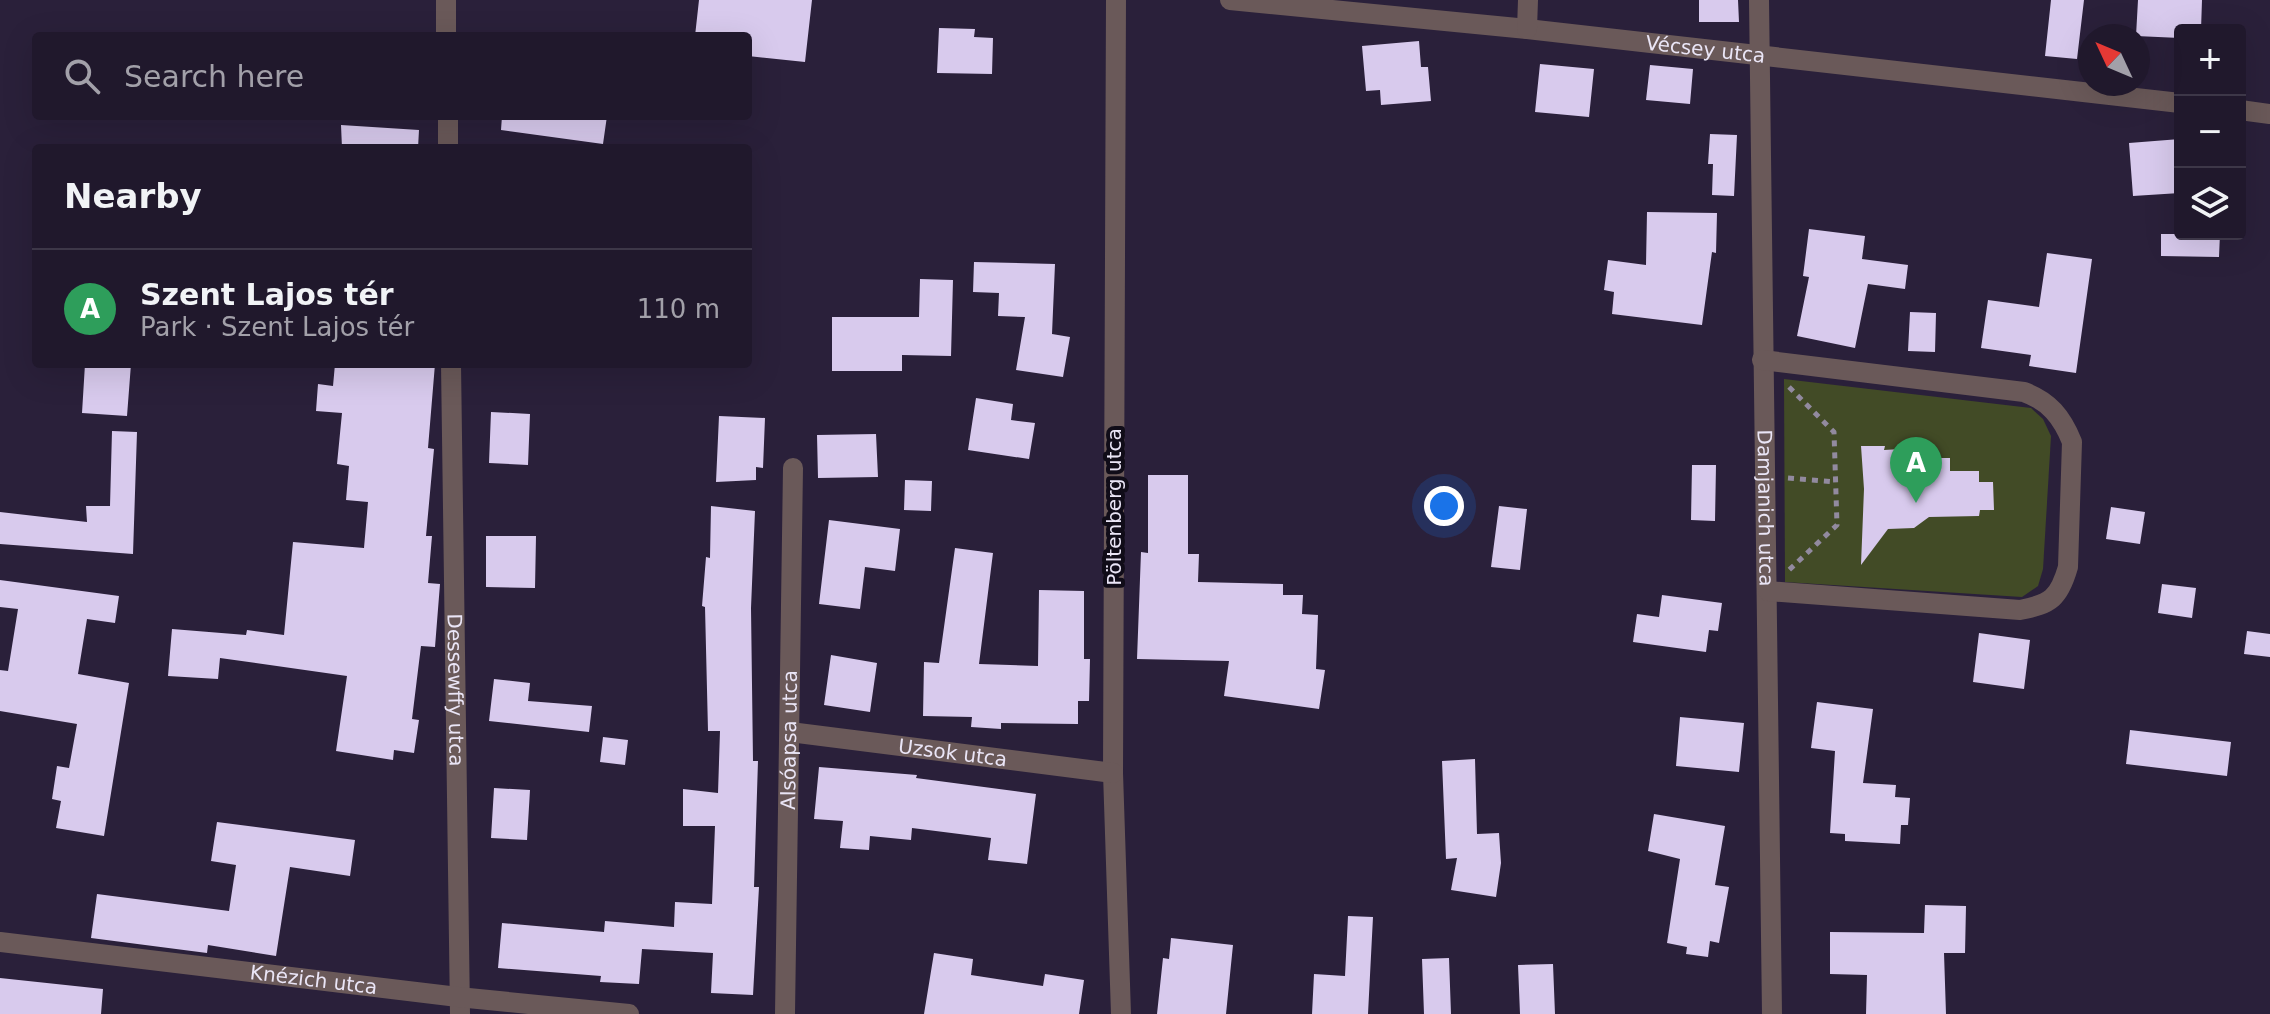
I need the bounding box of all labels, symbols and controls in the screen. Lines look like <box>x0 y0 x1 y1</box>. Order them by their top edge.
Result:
north arrow <box>2078 24 2150 96</box>
map controls <box>2174 24 2246 240</box>
button: + <box>2174 24 2246 96</box>
street label: Vécsey utca <box>1644 31 1767 68</box>
search box <box>32 32 752 120</box>
icon: search <box>60 54 104 98</box>
text: Search here <box>124 59 304 94</box>
button: − <box>2174 96 2246 168</box>
button: layers <box>2174 168 2246 240</box>
text: Nearby <box>64 176 202 216</box>
text: Szent Lajos tér <box>140 277 394 312</box>
text: A <box>80 294 100 324</box>
text: 110 m <box>637 294 720 324</box>
text: Park · Szent Lajos tér <box>140 312 414 342</box>
street label: Pöltenberg utca <box>1102 428 1126 586</box>
street label: Damjanich utca <box>1753 429 1779 587</box>
pin: A <box>1890 437 1942 503</box>
your location <box>1424 486 1464 526</box>
street label: Dessewffy utca <box>442 613 469 767</box>
street label: Alsóapsa utca <box>776 670 802 810</box>
street label: Uzsok utca <box>897 734 1009 771</box>
street label: Knézich utca <box>249 960 379 999</box>

